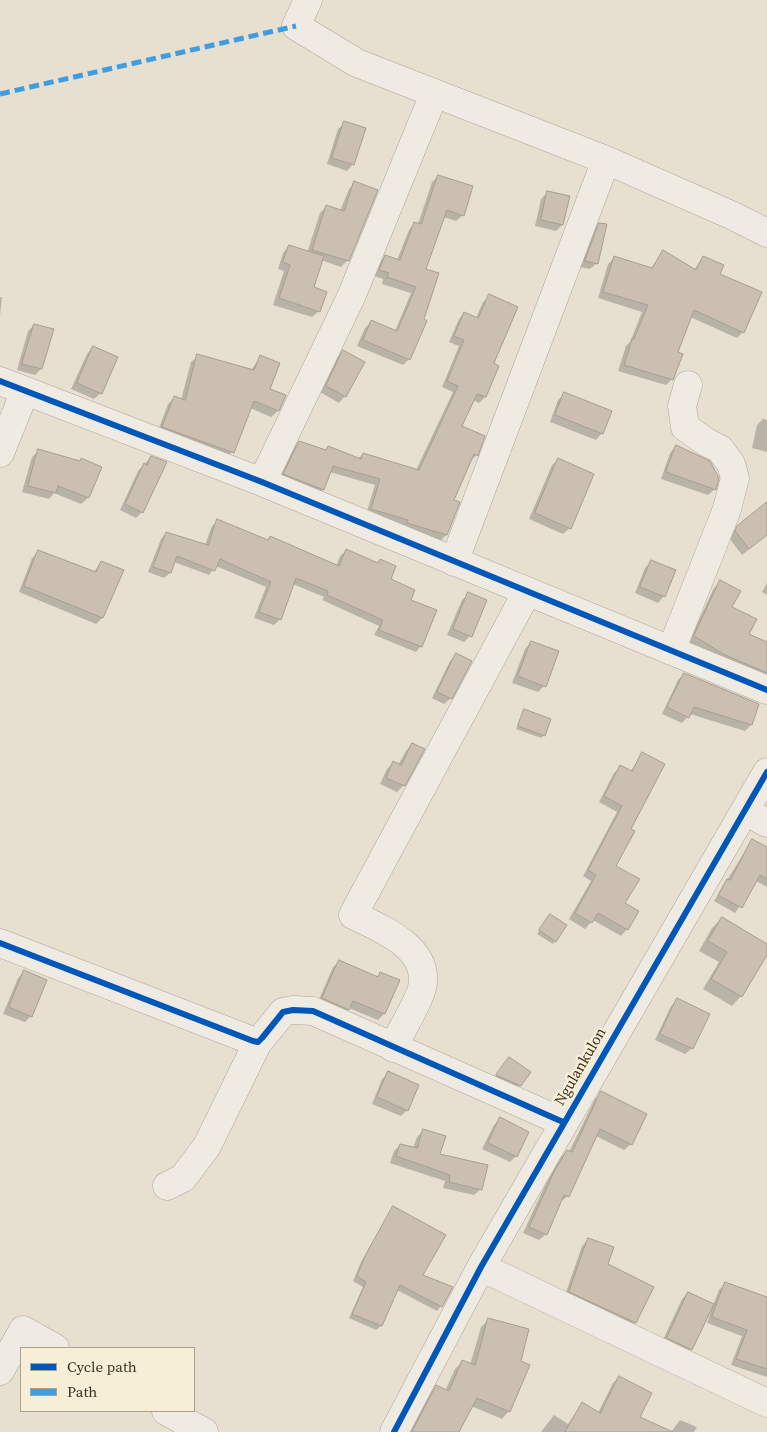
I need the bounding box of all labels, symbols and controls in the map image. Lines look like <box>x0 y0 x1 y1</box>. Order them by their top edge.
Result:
street label: Ngulankulon <box>551 1025 611 1109</box>
legend <box>20 1347 195 1412</box>
text: Cycle path <box>67 1356 137 1377</box>
text: Path <box>67 1381 97 1402</box>

